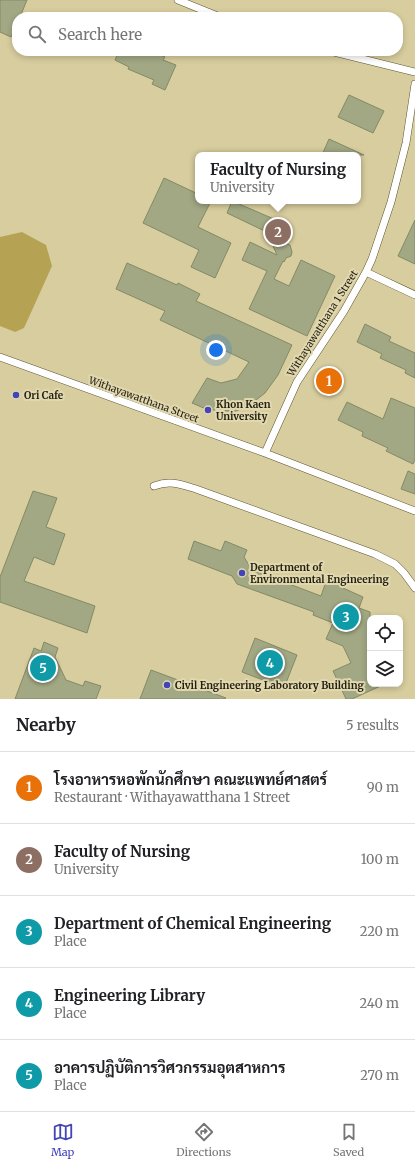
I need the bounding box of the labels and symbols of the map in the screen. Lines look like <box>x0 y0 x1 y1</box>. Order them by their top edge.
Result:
pin: 2 <box>265 217 291 247</box>
street label: Withayawatthana 1 Street <box>284 268 361 380</box>
your location <box>206 340 226 360</box>
pin: 1 <box>316 366 342 396</box>
street label: Withayawatthana Street <box>86 373 201 425</box>
place label: Ori Cafe <box>24 389 64 402</box>
marker: Ori Cafe <box>11 390 21 400</box>
place label: Khon Kaen University <box>216 398 271 423</box>
marker: Khon Kaen University <box>203 405 213 415</box>
place label: Department of Environmental Engineering <box>250 561 389 586</box>
marker: Department of Environmental Engineering <box>237 568 247 578</box>
pin: 3 <box>333 602 359 632</box>
pin: 4 <box>257 648 283 678</box>
pin: 5 <box>30 653 56 683</box>
place label: Civil Engineering Laboratory Building <box>175 679 364 692</box>
marker: Civil Engineering Laboratory Building <box>162 680 172 690</box>

